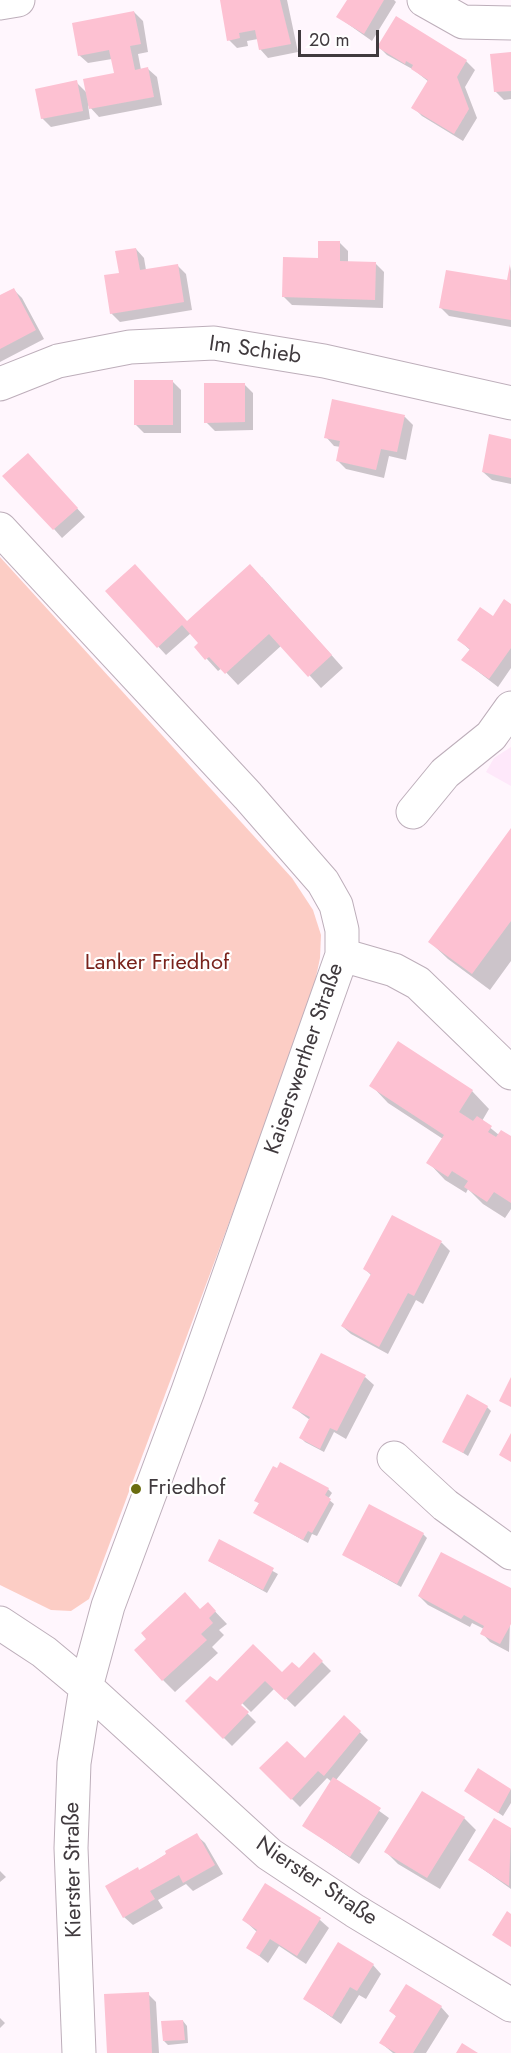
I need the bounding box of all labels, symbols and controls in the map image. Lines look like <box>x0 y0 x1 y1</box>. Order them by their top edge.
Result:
scale bar <box>301 18 382 56</box>
text: 20 m <box>309 27 349 53</box>
street label: Im Schieb <box>207 331 303 371</box>
park label: Lanker Friedhof <box>85 951 229 977</box>
street label: Kaiserswerther Straße <box>260 960 350 1158</box>
place label: Friedhof <box>148 1476 226 1502</box>
marker: Friedhof <box>129 1482 143 1496</box>
street label: Kierster Straße <box>60 1802 88 1938</box>
street label: Nierster Straße <box>250 1832 382 1932</box>

